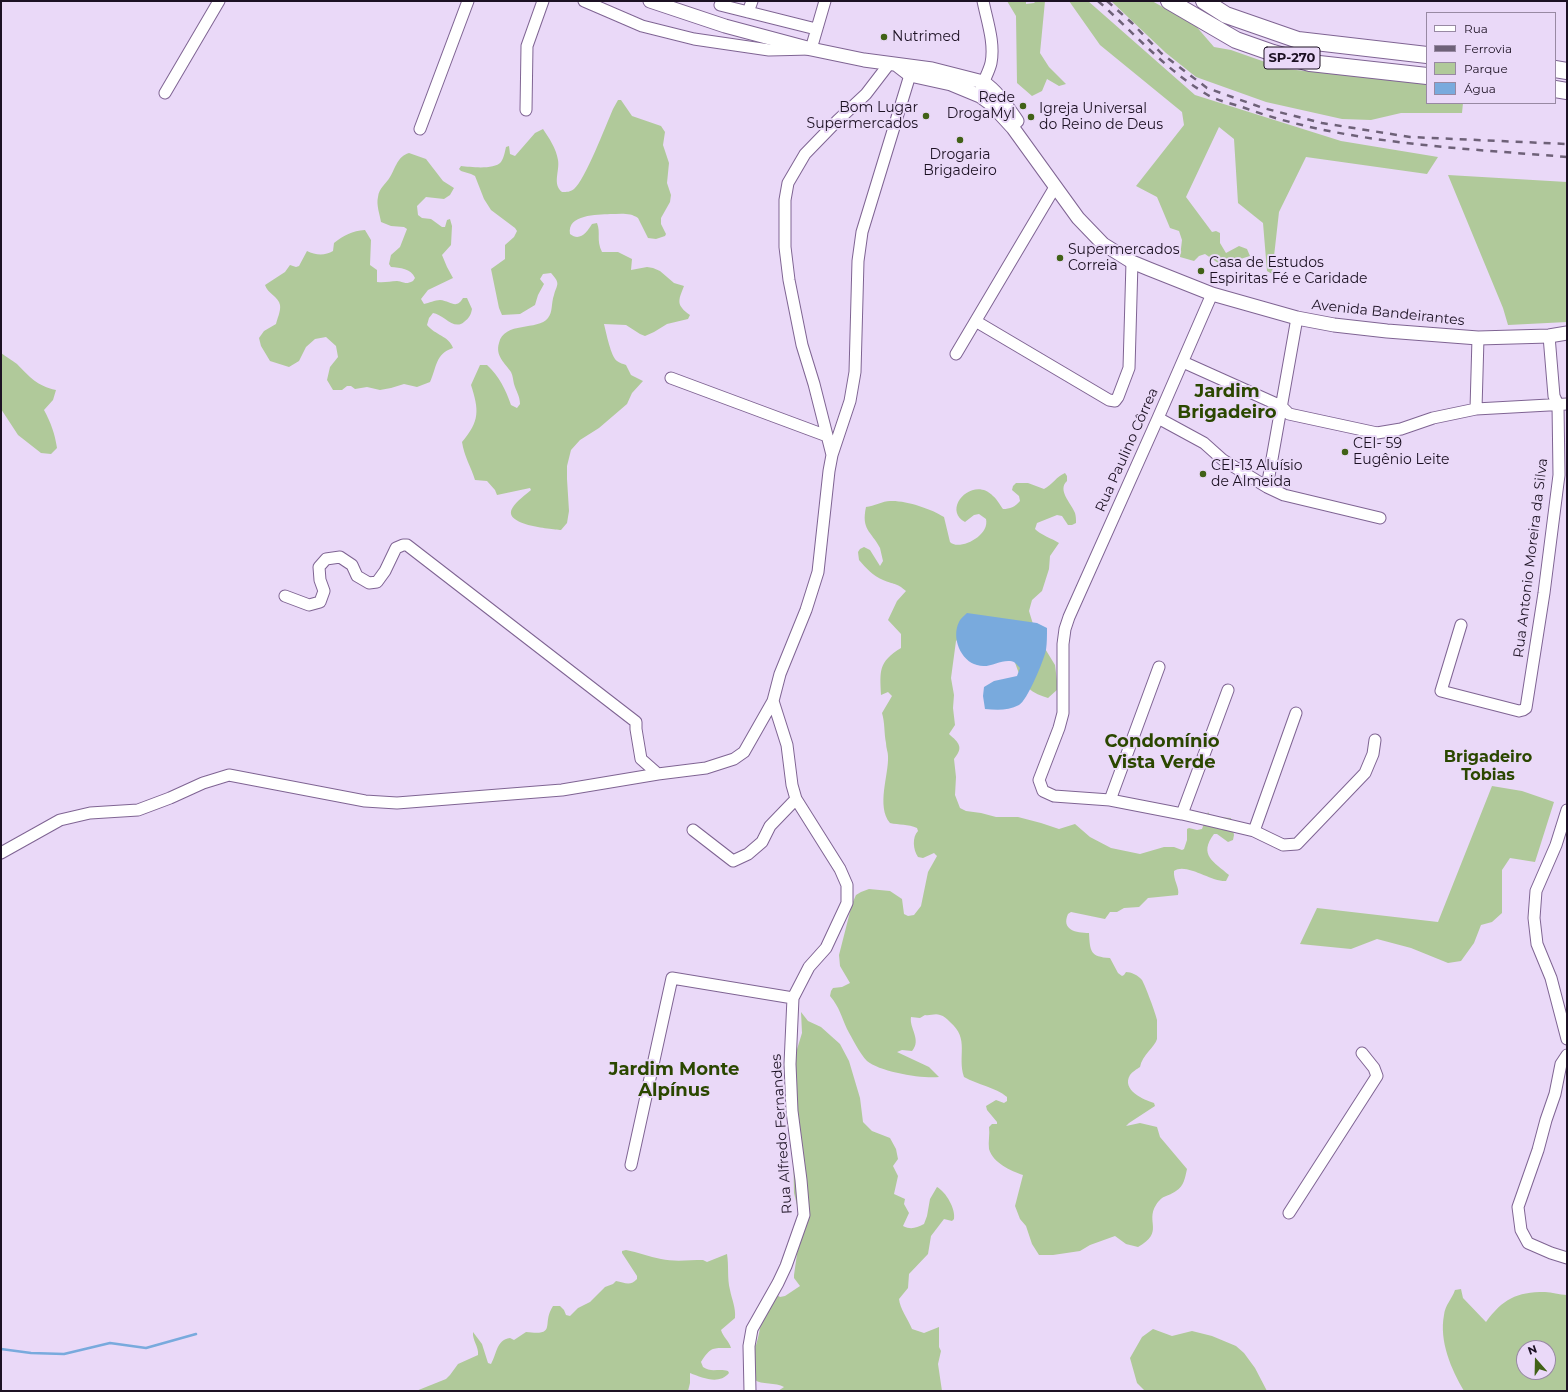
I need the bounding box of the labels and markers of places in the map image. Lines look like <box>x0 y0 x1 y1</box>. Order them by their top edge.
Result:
place label: Nutrimed <box>892 29 961 45</box>
marker: Nutrimed <box>879 32 889 42</box>
place label: Rede DrogaMyl <box>947 90 1015 122</box>
place label: Bom Lugar Supermercados <box>807 100 918 132</box>
marker: Rede DrogaMyl <box>1018 101 1028 111</box>
place label: Igreja Universal do Reino de Deus <box>1039 101 1163 134</box>
marker: Bom Lugar Supermercados <box>921 111 931 121</box>
marker: Igreja Universal do Reino de Deus <box>1026 112 1036 122</box>
marker: Drogaria Brigadeiro <box>955 135 965 145</box>
place label: Drogaria Brigadeiro <box>923 147 997 180</box>
place label: Supermercados Correia <box>1068 242 1179 274</box>
marker: Supermercados Correia <box>1055 253 1065 263</box>
place label: Casa de Estudos Espiritas Fé e Caridade <box>1209 255 1368 288</box>
marker: Casa de Estudos Espiritas Fé e Caridade <box>1196 266 1206 276</box>
place label: CEI- 59 Eugênio Leite <box>1353 436 1450 468</box>
marker: CEI- 59 Eugênio Leite <box>1340 447 1350 457</box>
place label: CEI-13 Aluísio de Almeida <box>1211 458 1303 490</box>
marker: CEI-13 Aluísio de Almeida <box>1198 469 1208 479</box>

